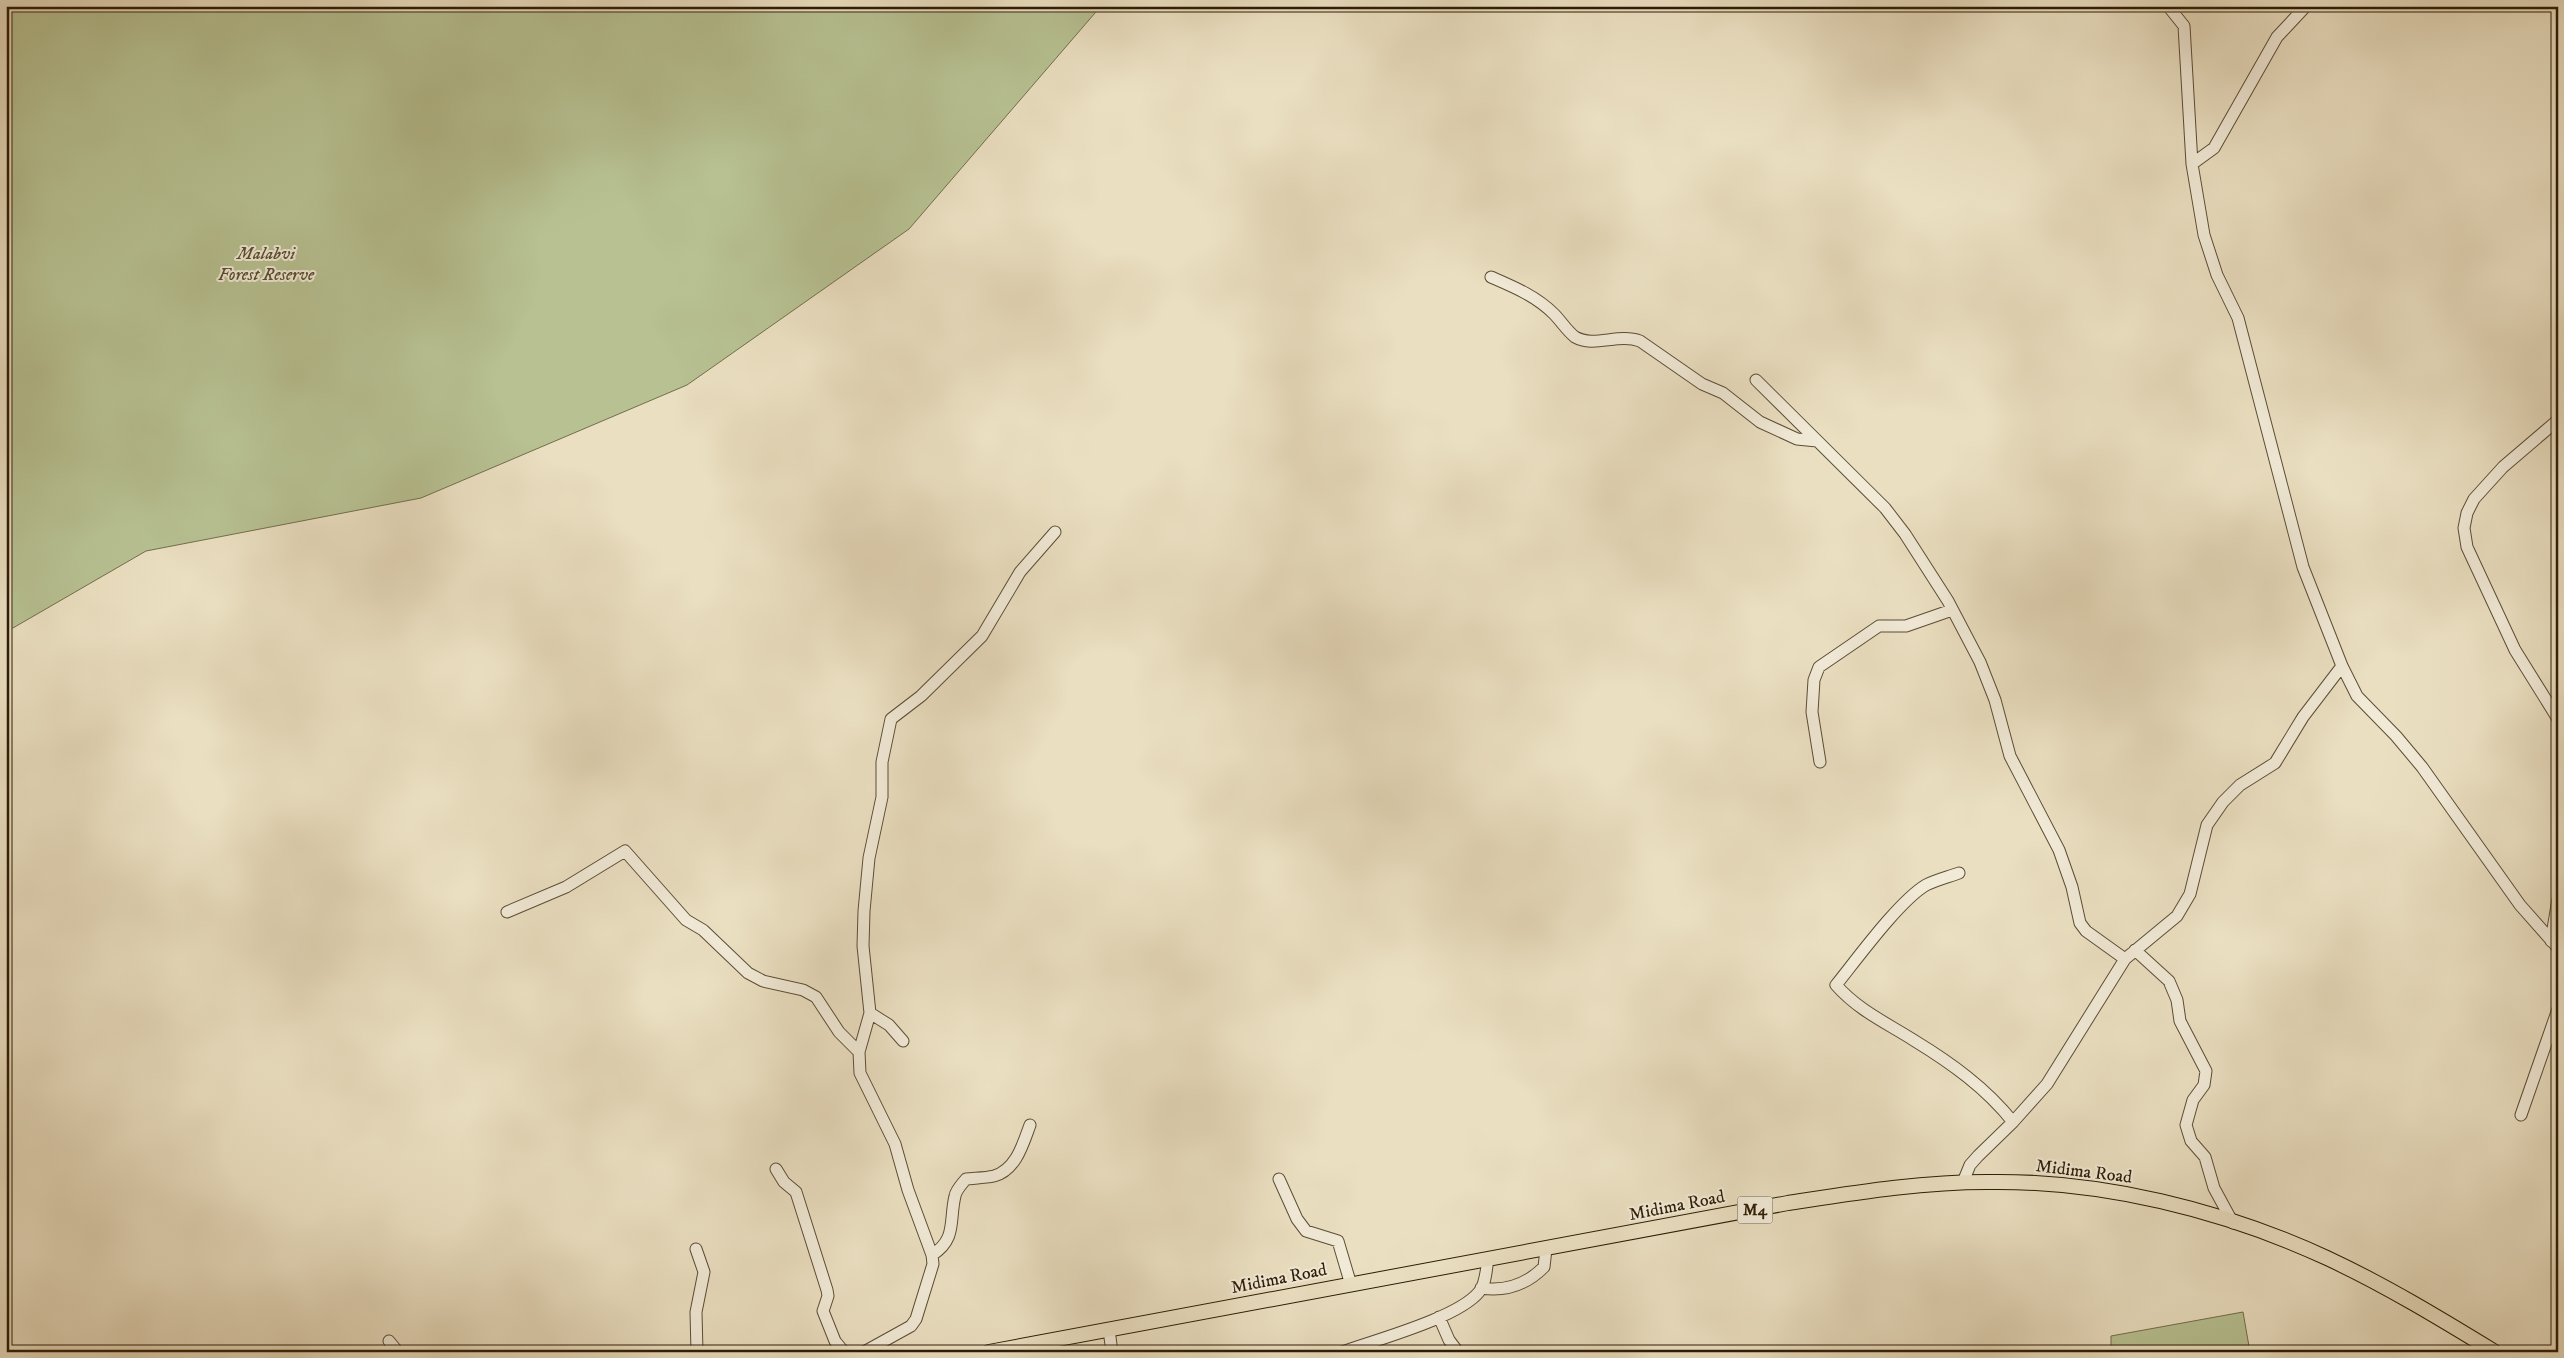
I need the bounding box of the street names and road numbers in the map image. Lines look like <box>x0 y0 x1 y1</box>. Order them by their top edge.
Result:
street label: Midima Road <box>2035 1155 2134 1189</box>
street label: Midima Road <box>1627 1186 1727 1226</box>
road number: M4 <box>1738 1196 1772 1224</box>
street label: Midima Road <box>1229 1259 1329 1299</box>

